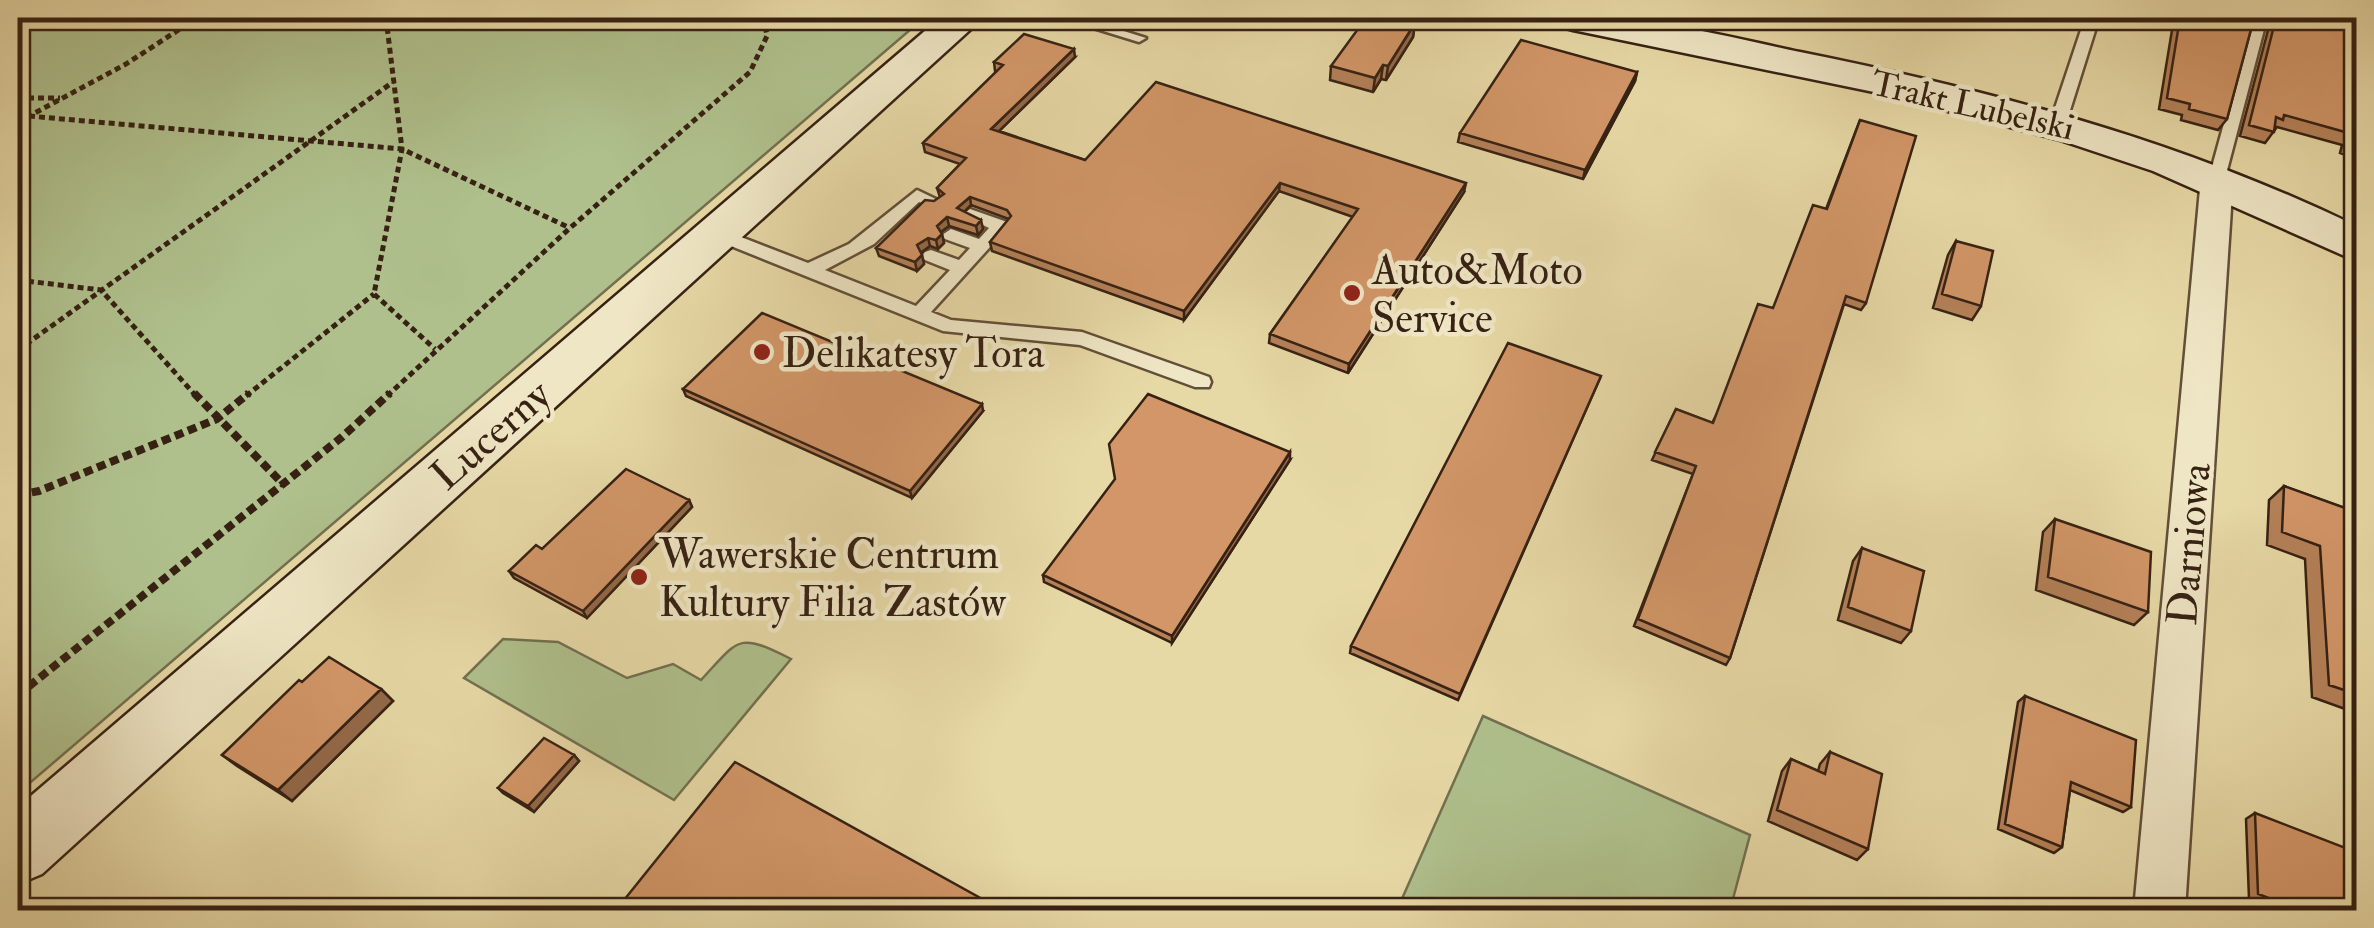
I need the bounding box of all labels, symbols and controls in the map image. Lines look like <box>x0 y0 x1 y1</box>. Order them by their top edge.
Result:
street label: Trakt Lubelski <box>1867 61 2079 151</box>
place label: Auto&Moto Service <box>1371 245 1583 345</box>
marker: Auto&Moto Service <box>1341 282 1363 304</box>
place label: Delikatesy Tora <box>782 328 1045 380</box>
marker: Delikatesy Tora <box>751 341 773 363</box>
street label: Lucerny <box>421 369 562 502</box>
street label: Darniowa <box>2157 460 2223 628</box>
place label: Wawerskie Centrum Kultury Filia Zastów <box>658 529 1007 629</box>
marker: Wawerskie Centrum Kultury Filia Zastów <box>628 566 650 588</box>

